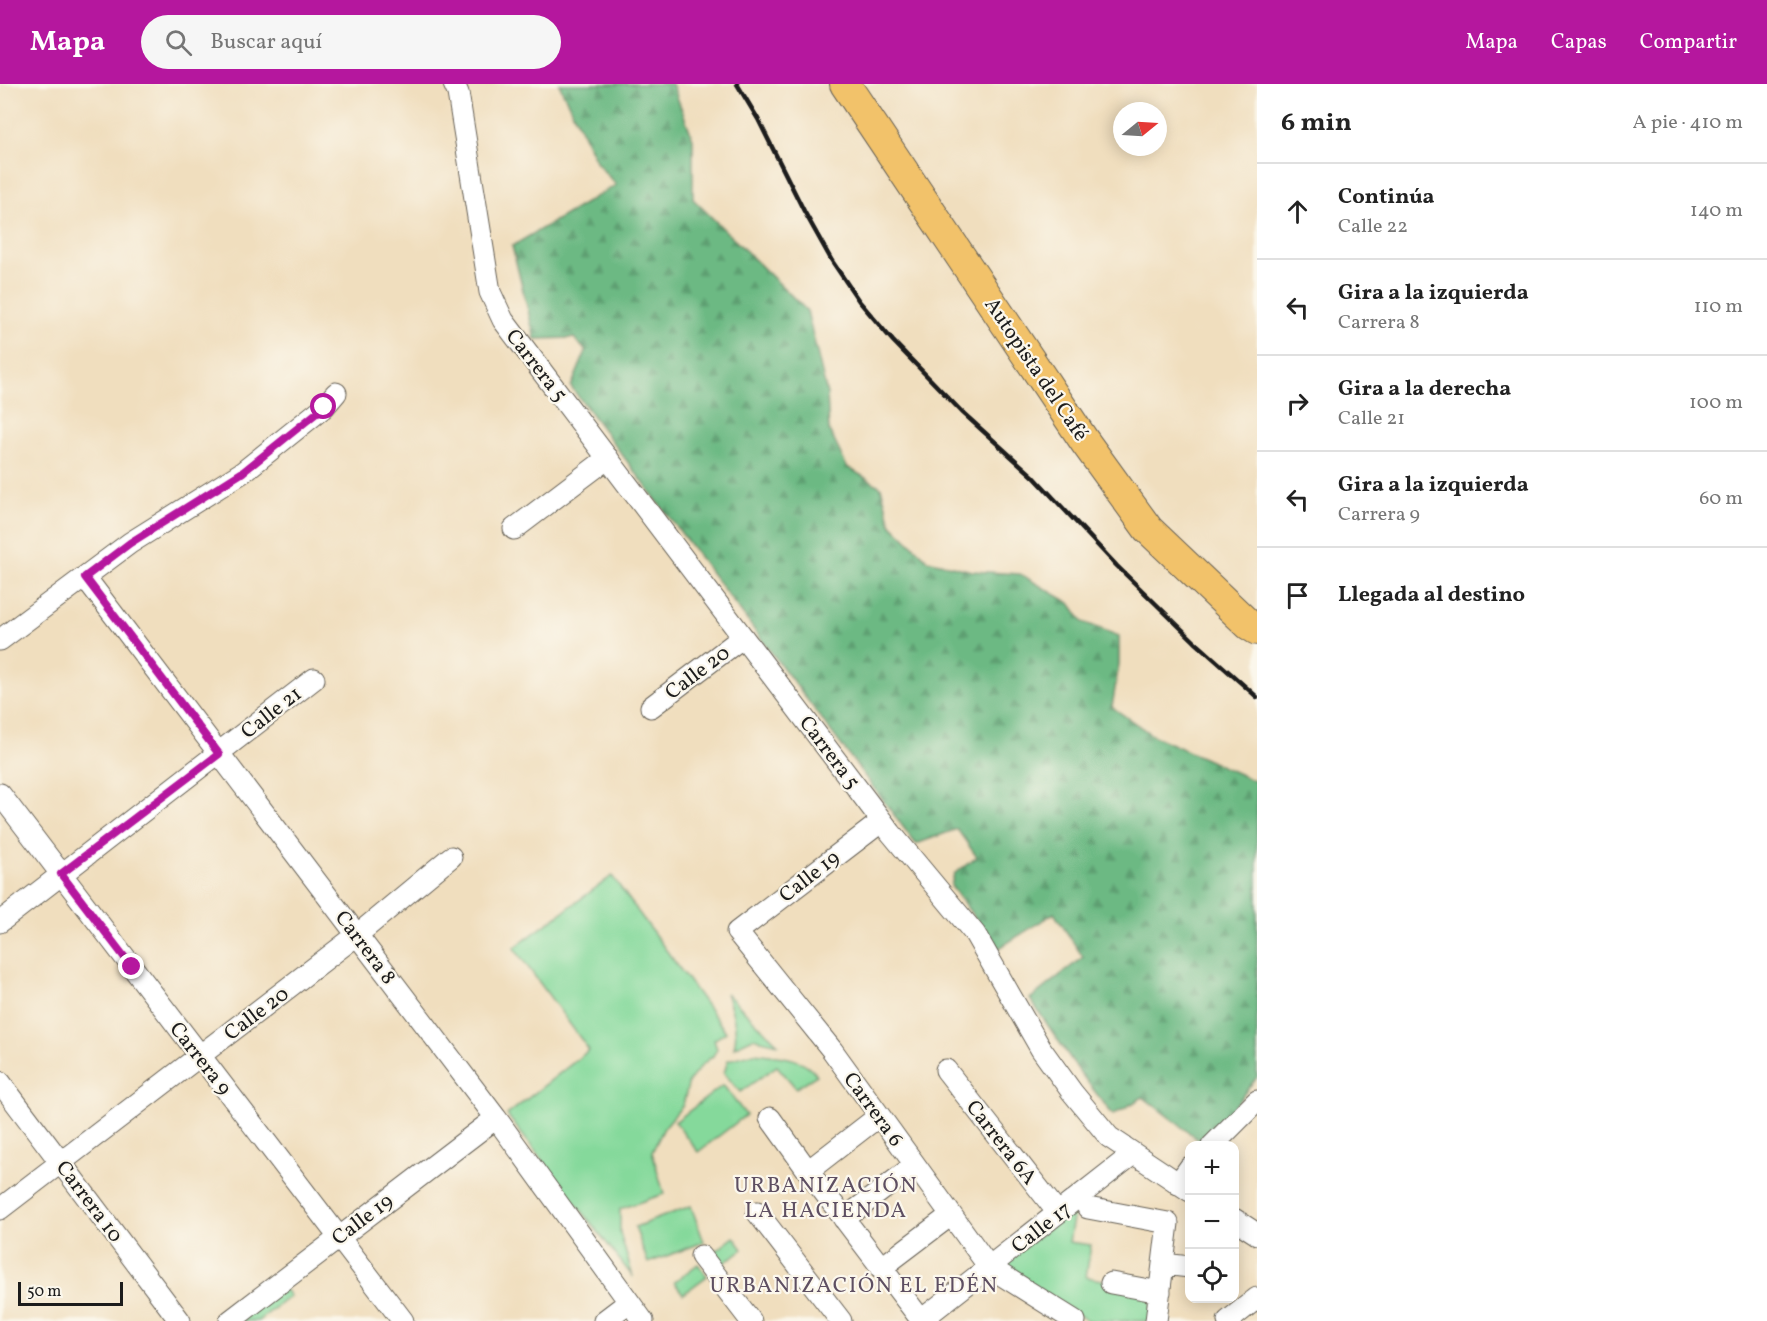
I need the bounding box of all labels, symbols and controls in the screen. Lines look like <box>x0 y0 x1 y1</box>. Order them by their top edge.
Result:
search box <box>141 15 561 69</box>
text: Mapa <box>30 23 105 62</box>
icon: search <box>162 26 195 59</box>
text: Buscar aquí <box>210 27 322 58</box>
text: Mapa <box>1466 28 1518 57</box>
text: Capas <box>1551 28 1607 57</box>
text: Compartir <box>1640 28 1737 57</box>
north arrow <box>1113 102 1167 156</box>
text: 6 min <box>1281 105 1352 141</box>
text: A pie · 410 m <box>1633 109 1743 137</box>
text: Continúa <box>1338 182 1435 213</box>
icon: ahead <box>1281 195 1314 228</box>
text: 140 m <box>1690 197 1743 225</box>
text: Calle 22 <box>1338 213 1408 241</box>
text: Gira a la izquierda <box>1338 278 1529 309</box>
icon: left <box>1281 291 1314 324</box>
street label: Autopista del Café <box>977 292 1095 447</box>
text: 110 m <box>1694 293 1743 321</box>
text: Carrera 8 <box>1338 309 1420 337</box>
street label: Carrera 5 <box>498 323 573 408</box>
text: Gira a la derecha <box>1338 374 1511 405</box>
icon: right <box>1281 387 1314 420</box>
text: 100 m <box>1689 389 1743 417</box>
route start <box>310 393 336 419</box>
text: Calle 21 <box>1338 405 1405 433</box>
text: Gira a la izquierda <box>1338 470 1529 501</box>
icon: left <box>1281 483 1314 516</box>
text: 60 m <box>1699 485 1743 513</box>
text: Carrera 9 <box>1338 501 1420 529</box>
icon: arrive <box>1281 579 1314 612</box>
text: Llegada al destino <box>1338 580 1525 611</box>
street label: Calle 20 <box>659 639 736 707</box>
street label: Calle 21 <box>235 680 309 746</box>
street label: Carrera 5 <box>792 710 866 796</box>
street label: Calle 19 <box>773 844 846 910</box>
street label: Carrera 8 <box>327 905 402 991</box>
route end <box>118 953 144 979</box>
street label: Calle 20 <box>218 980 295 1048</box>
street label: Carrera 9 <box>162 1016 238 1102</box>
street label: Carrera 6 <box>836 1067 910 1153</box>
street label: Carrera 6A <box>958 1094 1043 1192</box>
map controls <box>1185 1141 1239 1303</box>
button: + <box>1185 1141 1239 1195</box>
street label: Carrera 10 <box>48 1155 129 1249</box>
district label: URBANIZACIÓN LA HACIENDA <box>734 1171 918 1227</box>
street label: Calle 19 <box>326 1188 400 1253</box>
street label: Calle 17 <box>1006 1195 1078 1261</box>
button: − <box>1185 1195 1239 1249</box>
button: locate <box>1185 1249 1239 1303</box>
district label: URBANIZACIÓN EL EDÉN <box>709 1271 999 1302</box>
scale bar <box>18 1279 123 1306</box>
text: 50 m <box>27 1281 61 1303</box>

